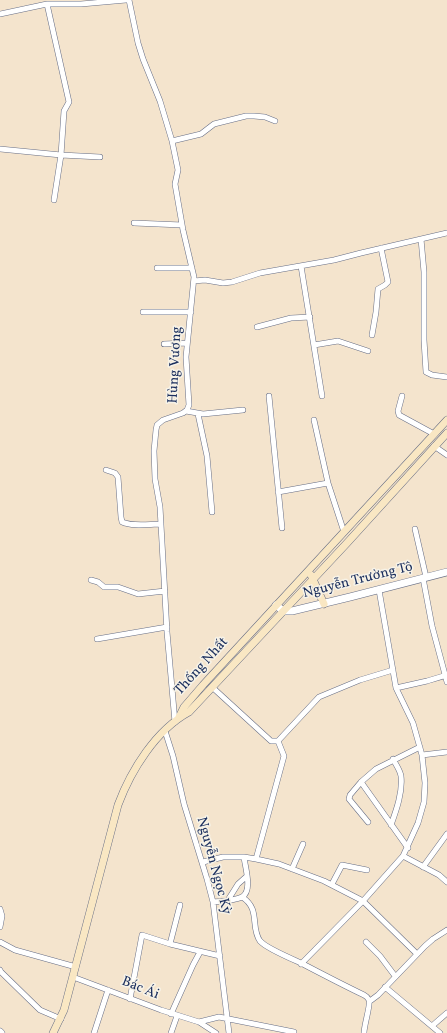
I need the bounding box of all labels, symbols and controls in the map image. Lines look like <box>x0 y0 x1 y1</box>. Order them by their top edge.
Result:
street label: Hùng Vương <box>166 326 186 404</box>
street label: Nguyễn Trường Tộ <box>301 559 415 603</box>
street label: Thống Nhất <box>172 634 232 700</box>
street label: Nguyễn Ngọc Kỳ <box>192 815 234 917</box>
street label: Bác Ái <box>119 974 161 1004</box>

